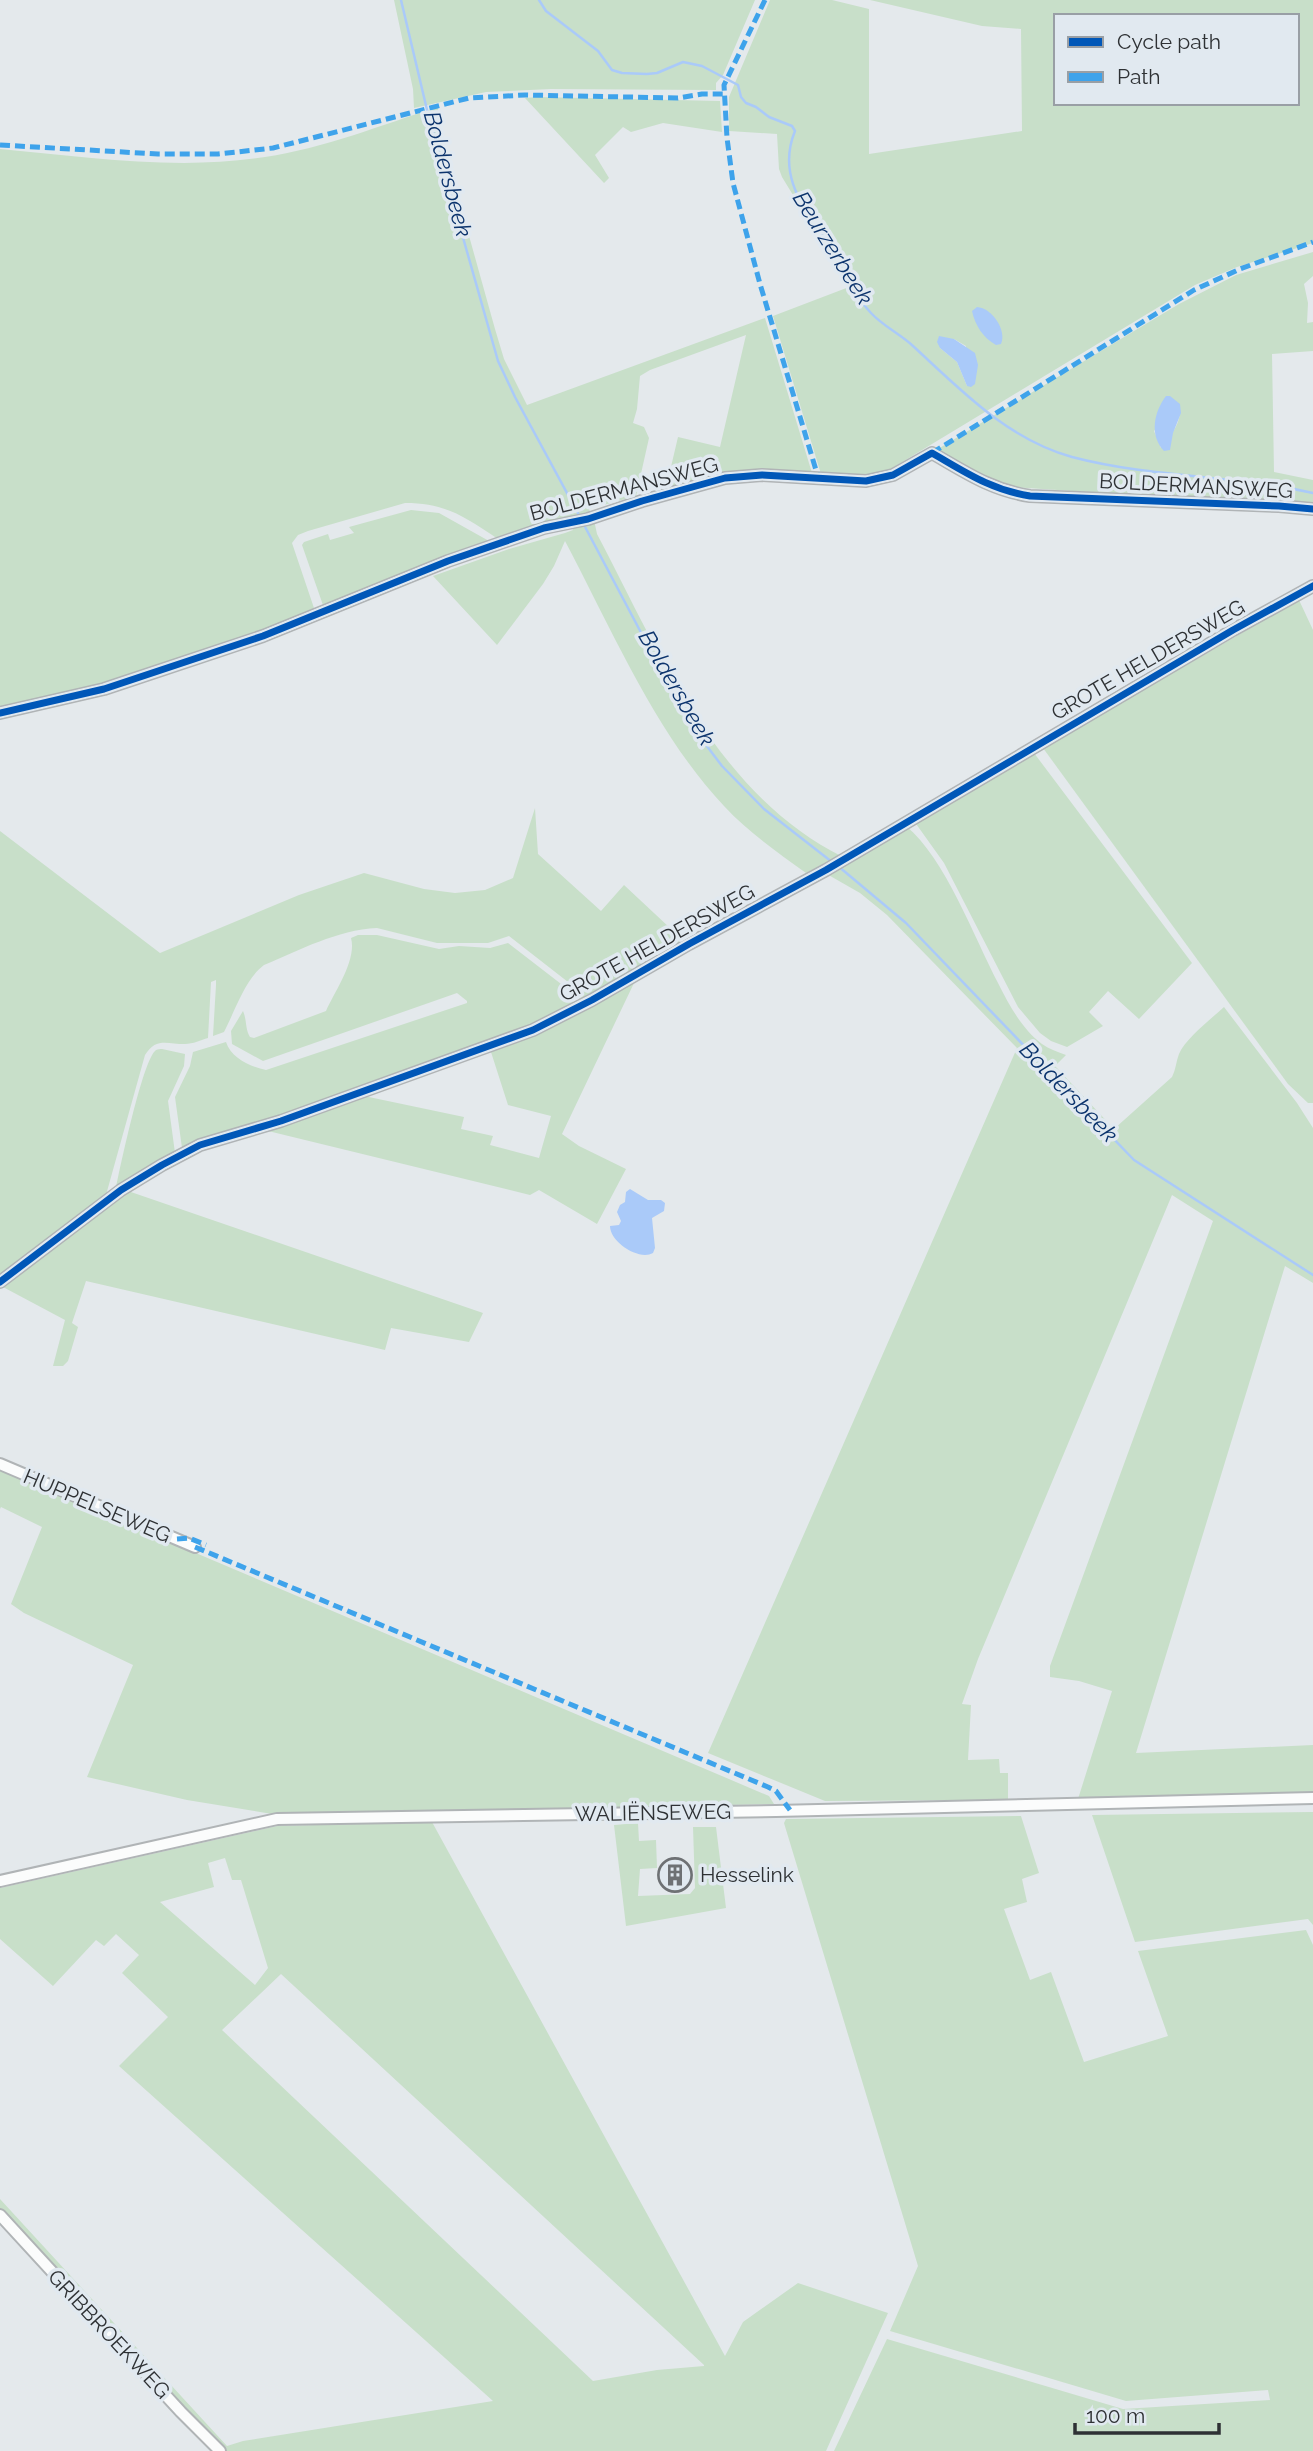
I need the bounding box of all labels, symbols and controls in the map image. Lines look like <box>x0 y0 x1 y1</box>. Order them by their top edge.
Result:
legend <box>1054 14 1299 105</box>
text: Cycle path <box>1117 29 1221 54</box>
text: Path <box>1117 64 1161 89</box>
water label: Boldersbeek <box>419 108 478 240</box>
water label: Beurzerbeek <box>788 186 879 310</box>
street label: BOLDERMANSWEG <box>527 451 721 526</box>
street label: BOLDERMANSWEG <box>1098 468 1294 503</box>
street label: GROTE HELDERSWEG <box>1047 594 1249 725</box>
water label: Boldersbeek <box>633 625 721 750</box>
street label: GROTE HELDERSWEG <box>555 879 759 1007</box>
water label: Boldersbeek <box>1015 1036 1124 1148</box>
street label: HUPPELSEWEG <box>20 1463 175 1548</box>
street label: WALIËNSEWEG <box>575 1799 731 1826</box>
building icon: Hesselink <box>656 1856 694 1894</box>
place label: Hesselink <box>700 1862 794 1887</box>
street label: GRIBBROEKWEG <box>43 2264 176 2403</box>
scale bar <box>1075 2392 1218 2436</box>
text: 100 m <box>1086 2403 1145 2428</box>

